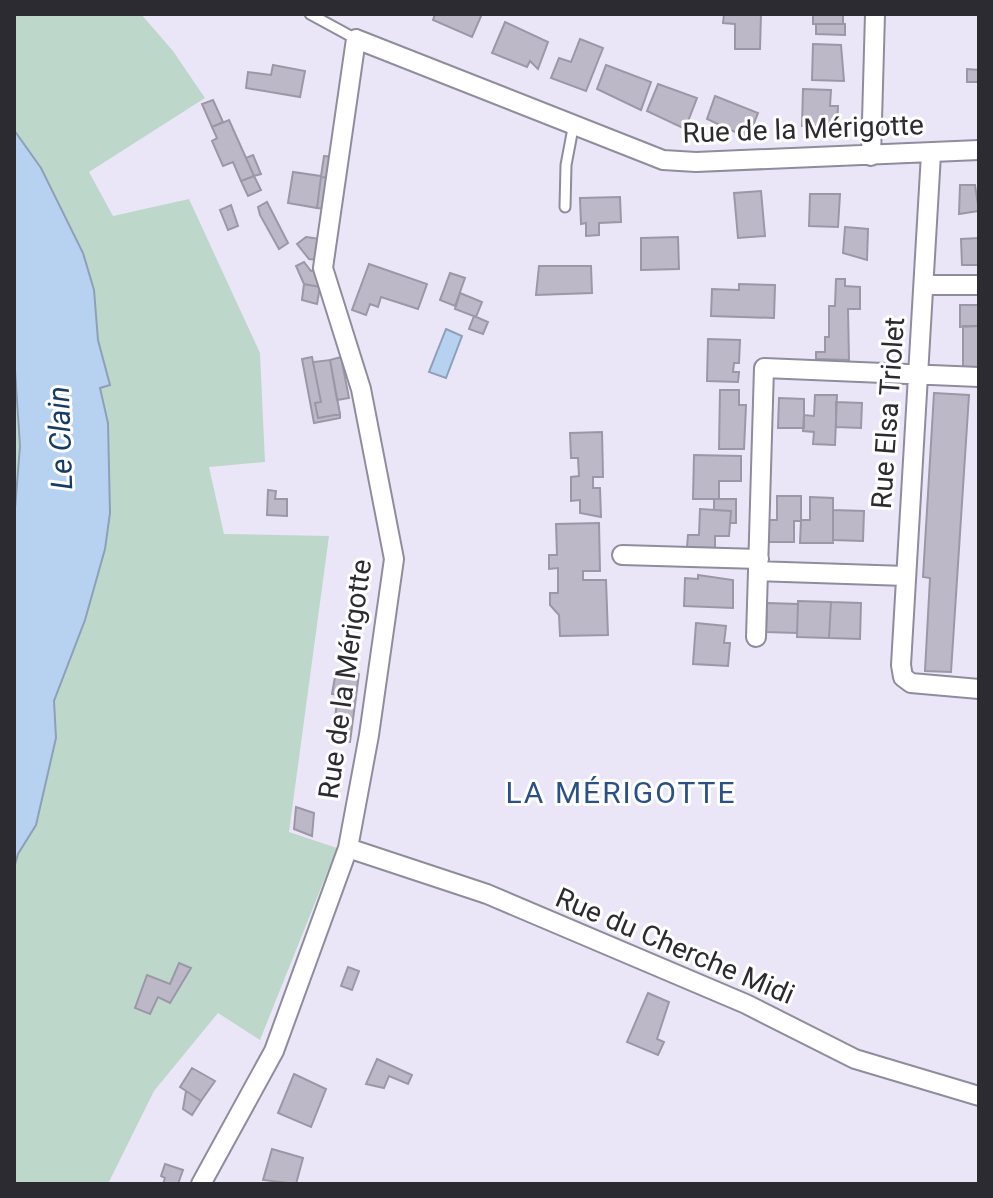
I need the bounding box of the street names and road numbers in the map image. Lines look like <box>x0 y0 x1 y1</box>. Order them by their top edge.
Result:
street label: Rue de la Mérigotte <box>682 108 924 150</box>
street label: Rue Elsa Triolet <box>865 316 911 510</box>
street label: Rue de la Mérigotte <box>312 557 378 801</box>
street label: Rue du Cherche Midi <box>551 881 799 1011</box>

